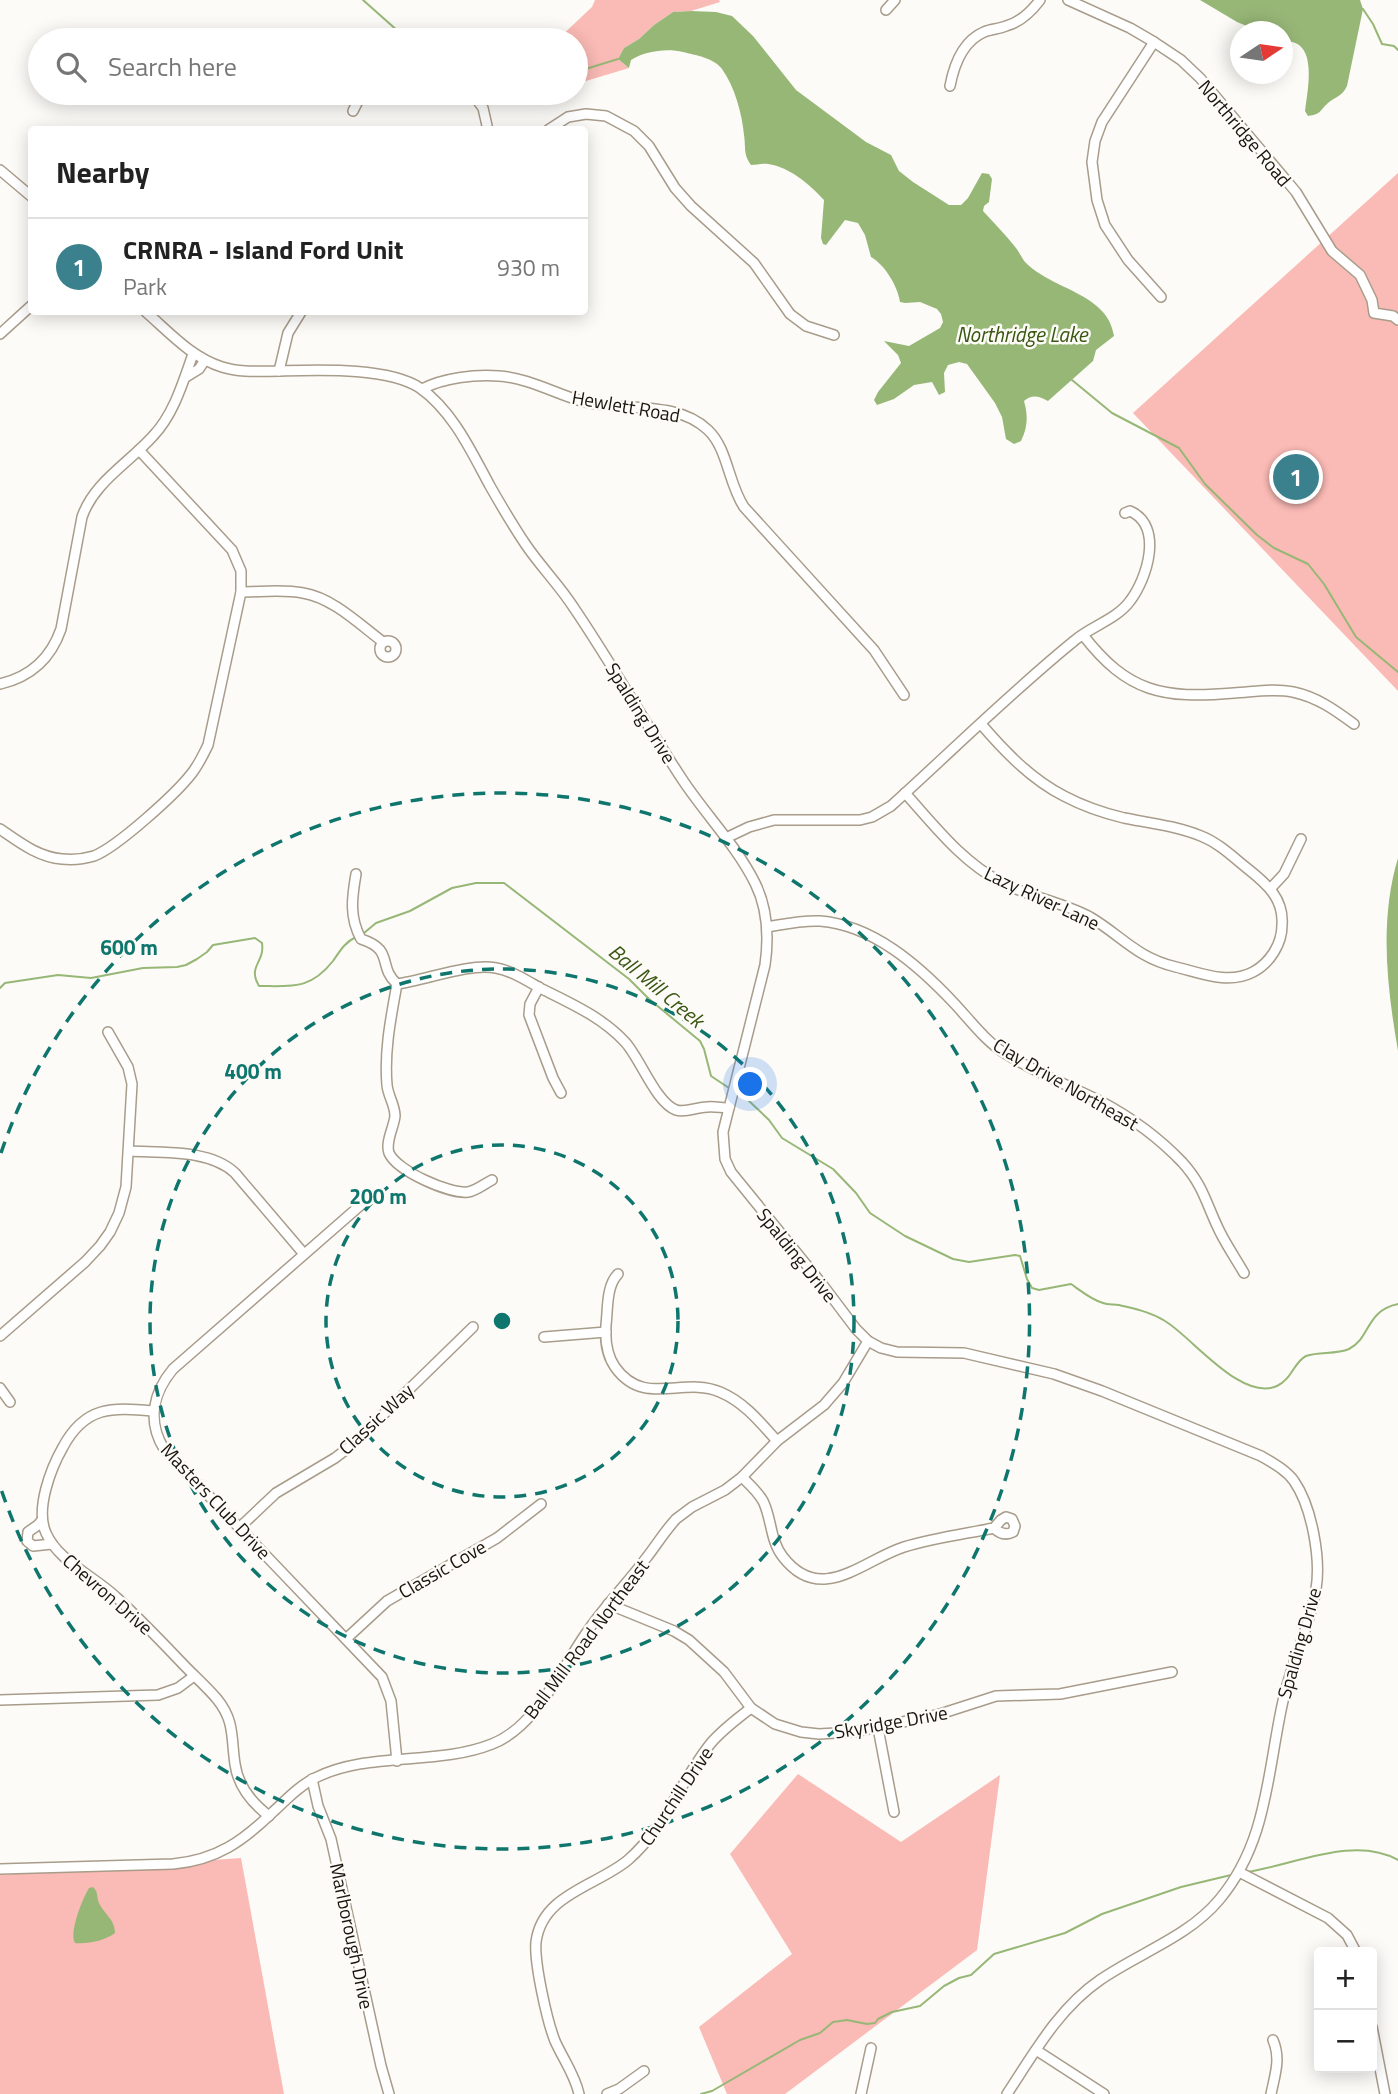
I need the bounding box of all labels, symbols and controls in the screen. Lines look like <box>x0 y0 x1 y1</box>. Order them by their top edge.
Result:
north arrow <box>1230 21 1293 84</box>
search box <box>28 28 588 105</box>
text: Search here <box>108 47 237 86</box>
icon: search <box>52 48 90 86</box>
street label: Northridge Road <box>1192 73 1299 192</box>
text: Nearby <box>56 149 149 195</box>
text: CRNRA - Island Ford Unit <box>123 230 404 269</box>
text: 1 <box>73 250 85 285</box>
text: 930 m <box>497 250 560 285</box>
text: Park <box>123 269 167 304</box>
water label: Northridge Lake <box>956 318 1089 350</box>
street label: Hewlett Road <box>570 382 682 429</box>
pin: 1 <box>1273 451 1319 503</box>
street label: Spalding Drive <box>599 657 684 769</box>
street label: Lazy River Lane <box>980 858 1105 937</box>
text: 600 m <box>100 931 158 963</box>
water label: Ball Mill Creek <box>602 936 714 1037</box>
street label: Clay Drive Northeast <box>988 1030 1145 1137</box>
text: 400 m <box>224 1055 282 1087</box>
your location <box>733 1067 767 1101</box>
text: 200 m <box>349 1180 407 1212</box>
street label: Spalding Drive <box>750 1201 845 1308</box>
centre of rings <box>490 1309 514 1333</box>
street label: Classic Way <box>332 1376 420 1461</box>
street label: Masters Club Drive <box>154 1436 278 1566</box>
street label: Classic Cove <box>392 1532 491 1605</box>
street label: Chevron Drive <box>57 1546 160 1641</box>
street label: Ball Mill Road Northeast <box>516 1552 656 1725</box>
street label: Spalding Drive <box>1269 1584 1328 1702</box>
street label: Skyridge Drive <box>832 1697 950 1746</box>
street label: Churchill Drive <box>632 1740 720 1851</box>
street label: Marlborough Drive <box>323 1860 382 2012</box>
map controls <box>1314 1947 1377 2073</box>
button: + <box>1314 1947 1377 2010</box>
button: − <box>1314 2010 1377 2073</box>

